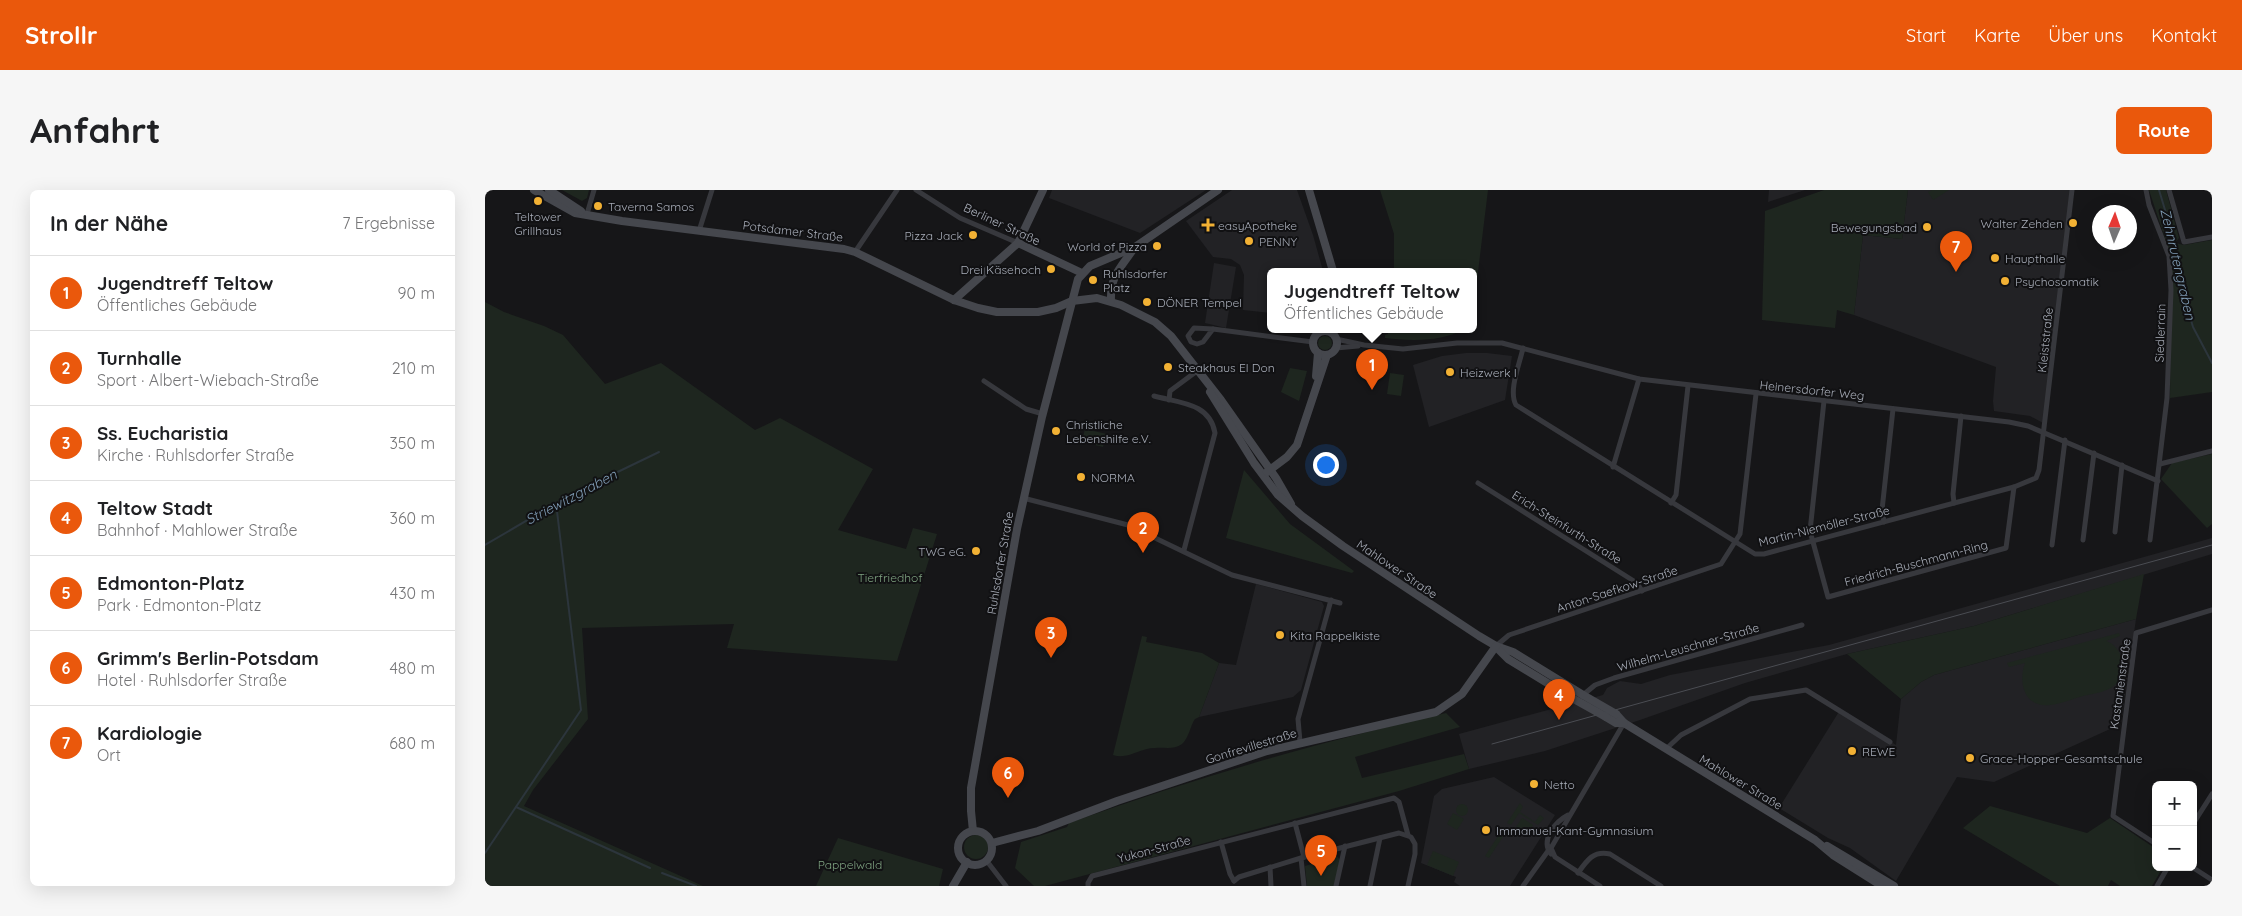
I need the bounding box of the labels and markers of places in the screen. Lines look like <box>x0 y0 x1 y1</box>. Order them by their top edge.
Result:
marker: Teltower Grillhaus <box>532 195 544 207</box>
place label: Taverna Samos <box>608 199 695 214</box>
marker: Taverna Samos <box>592 200 604 212</box>
place label: Teltower Grillhaus <box>514 209 562 238</box>
place label: Walter Zehden <box>1981 216 2063 231</box>
marker: Walter Zehden <box>2067 217 2079 229</box>
place label: easyApotheke <box>1218 218 1297 233</box>
marker: easyApotheke <box>1202 219 1214 231</box>
place label: Bewegungsbad <box>1831 220 1917 235</box>
marker: Bewegungsbad <box>1921 221 1933 233</box>
place label: Pizza Jack <box>904 228 963 243</box>
marker: Pizza Jack <box>967 229 979 241</box>
pin: 7 <box>1940 231 1972 272</box>
place label: PENNY <box>1259 234 1297 249</box>
marker: PENNY <box>1243 235 1255 247</box>
place label: World of Pizza <box>1067 239 1147 254</box>
marker: World of Pizza <box>1151 240 1163 252</box>
place label: Haupthalle <box>2005 251 2065 266</box>
marker: Haupthalle <box>1989 252 2001 264</box>
place label: Drei Käsehoch <box>961 262 1041 277</box>
marker: Drei Käsehoch <box>1045 263 1057 275</box>
place label: Ruhlsdorfer Platz <box>1103 266 1168 295</box>
marker: Ruhlsdorfer Platz <box>1087 274 1099 286</box>
place label: Psychosomatik <box>2015 274 2099 289</box>
marker: Psychosomatik <box>1999 275 2011 287</box>
place label: DÖNER Tempel <box>1157 295 1242 310</box>
marker: DÖNER Tempel <box>1141 296 1153 308</box>
pin: 1 <box>1356 349 1388 390</box>
place label: Steakhaus El Don <box>1178 360 1275 375</box>
marker: Steakhaus El Don <box>1162 361 1174 373</box>
place label: Heizwerk I <box>1460 365 1517 380</box>
marker: Heizwerk I <box>1444 366 1456 378</box>
place label: Christliche Lebenshilfe e.V. <box>1066 417 1151 446</box>
marker: Christliche Lebenshilfe e.V. <box>1050 425 1062 437</box>
place label: NORMA <box>1091 470 1135 485</box>
marker: NORMA <box>1075 471 1087 483</box>
pin: 2 <box>1127 512 1159 553</box>
place label: TWG eG. <box>918 544 966 559</box>
marker: TWG eG. <box>970 545 982 557</box>
pin: 3 <box>1035 617 1067 658</box>
place label: Kita Rappelkiste <box>1290 628 1380 643</box>
marker: Kita Rappelkiste <box>1274 629 1286 641</box>
pin: 4 <box>1543 679 1575 720</box>
place label: REWE <box>1862 744 1895 759</box>
marker: REWE <box>1846 745 1858 757</box>
place label: Grace-Hopper-Gesamtschule <box>1980 751 2143 766</box>
marker: Grace-Hopper-Gesamtschule <box>1964 752 1976 764</box>
pin: 6 <box>992 757 1024 798</box>
place label: Netto <box>1544 777 1575 792</box>
marker: Netto <box>1528 778 1540 790</box>
place label: Immanuel-Kant-Gymnasium <box>1496 823 1654 838</box>
marker: Immanuel-Kant-Gymnasium <box>1480 824 1492 836</box>
pin: 5 <box>1305 835 1337 876</box>

